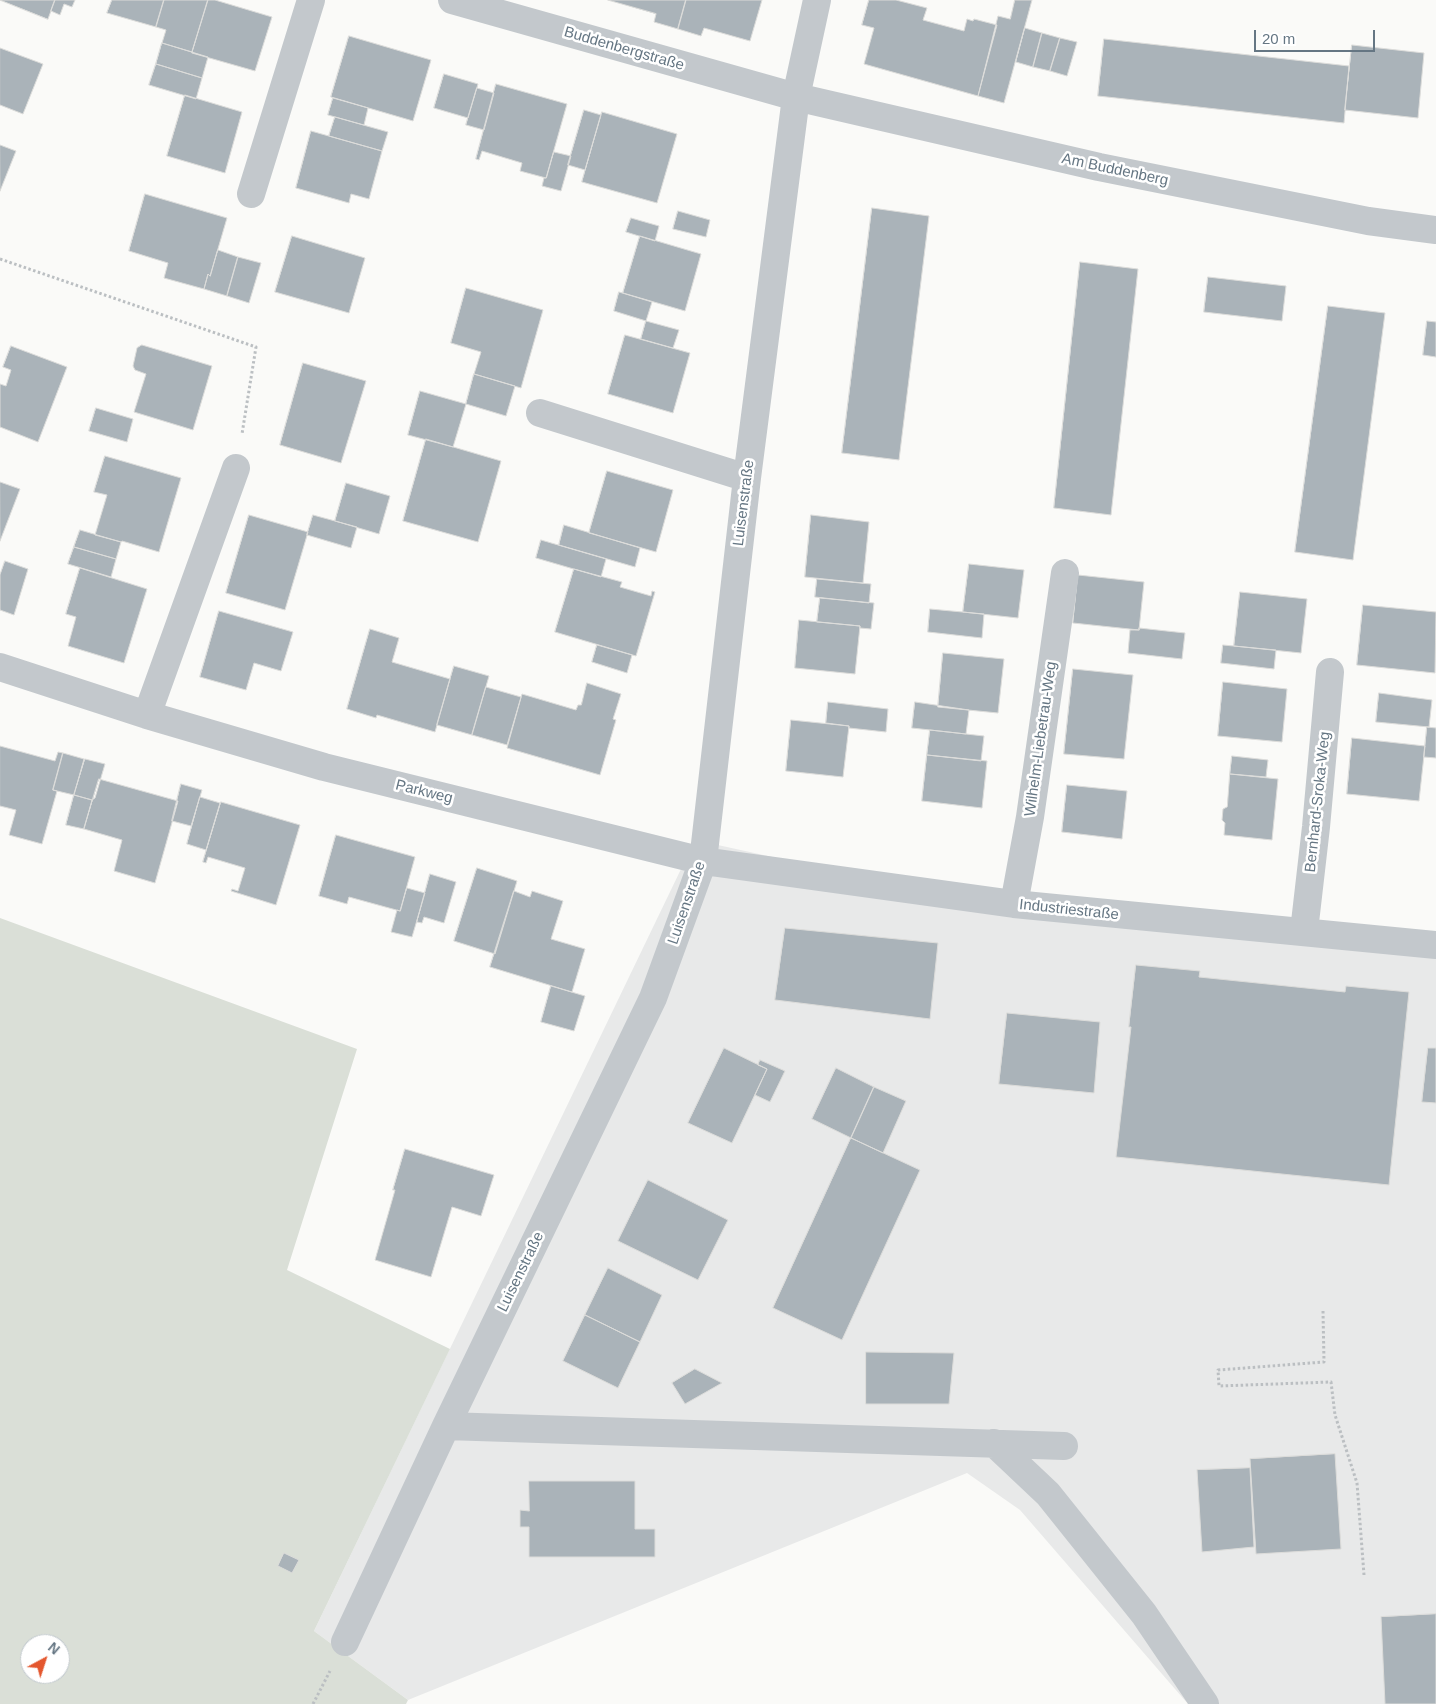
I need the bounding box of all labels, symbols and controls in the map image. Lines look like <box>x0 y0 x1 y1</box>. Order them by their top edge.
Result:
scale bar <box>1256 20 1377 52</box>
street label: Buddenbergstraße <box>562 23 686 75</box>
text: 20 m <box>1262 30 1295 47</box>
street label: Am Buddenberg <box>1060 150 1170 190</box>
street label: Luisenstraße <box>730 459 758 547</box>
street label: Wilhelm-Liebetrau-Weg <box>1021 660 1061 818</box>
street label: Bernhard-Sroka-Weg <box>1302 731 1334 873</box>
street label: Parkweg <box>394 776 454 808</box>
street label: Luisenstraße <box>664 859 710 947</box>
street label: Industriestraße <box>1018 896 1120 924</box>
street label: Luisenstraße <box>494 1229 548 1315</box>
north arrow <box>20 1634 70 1684</box>
text: N <box>45 1639 63 1658</box>

